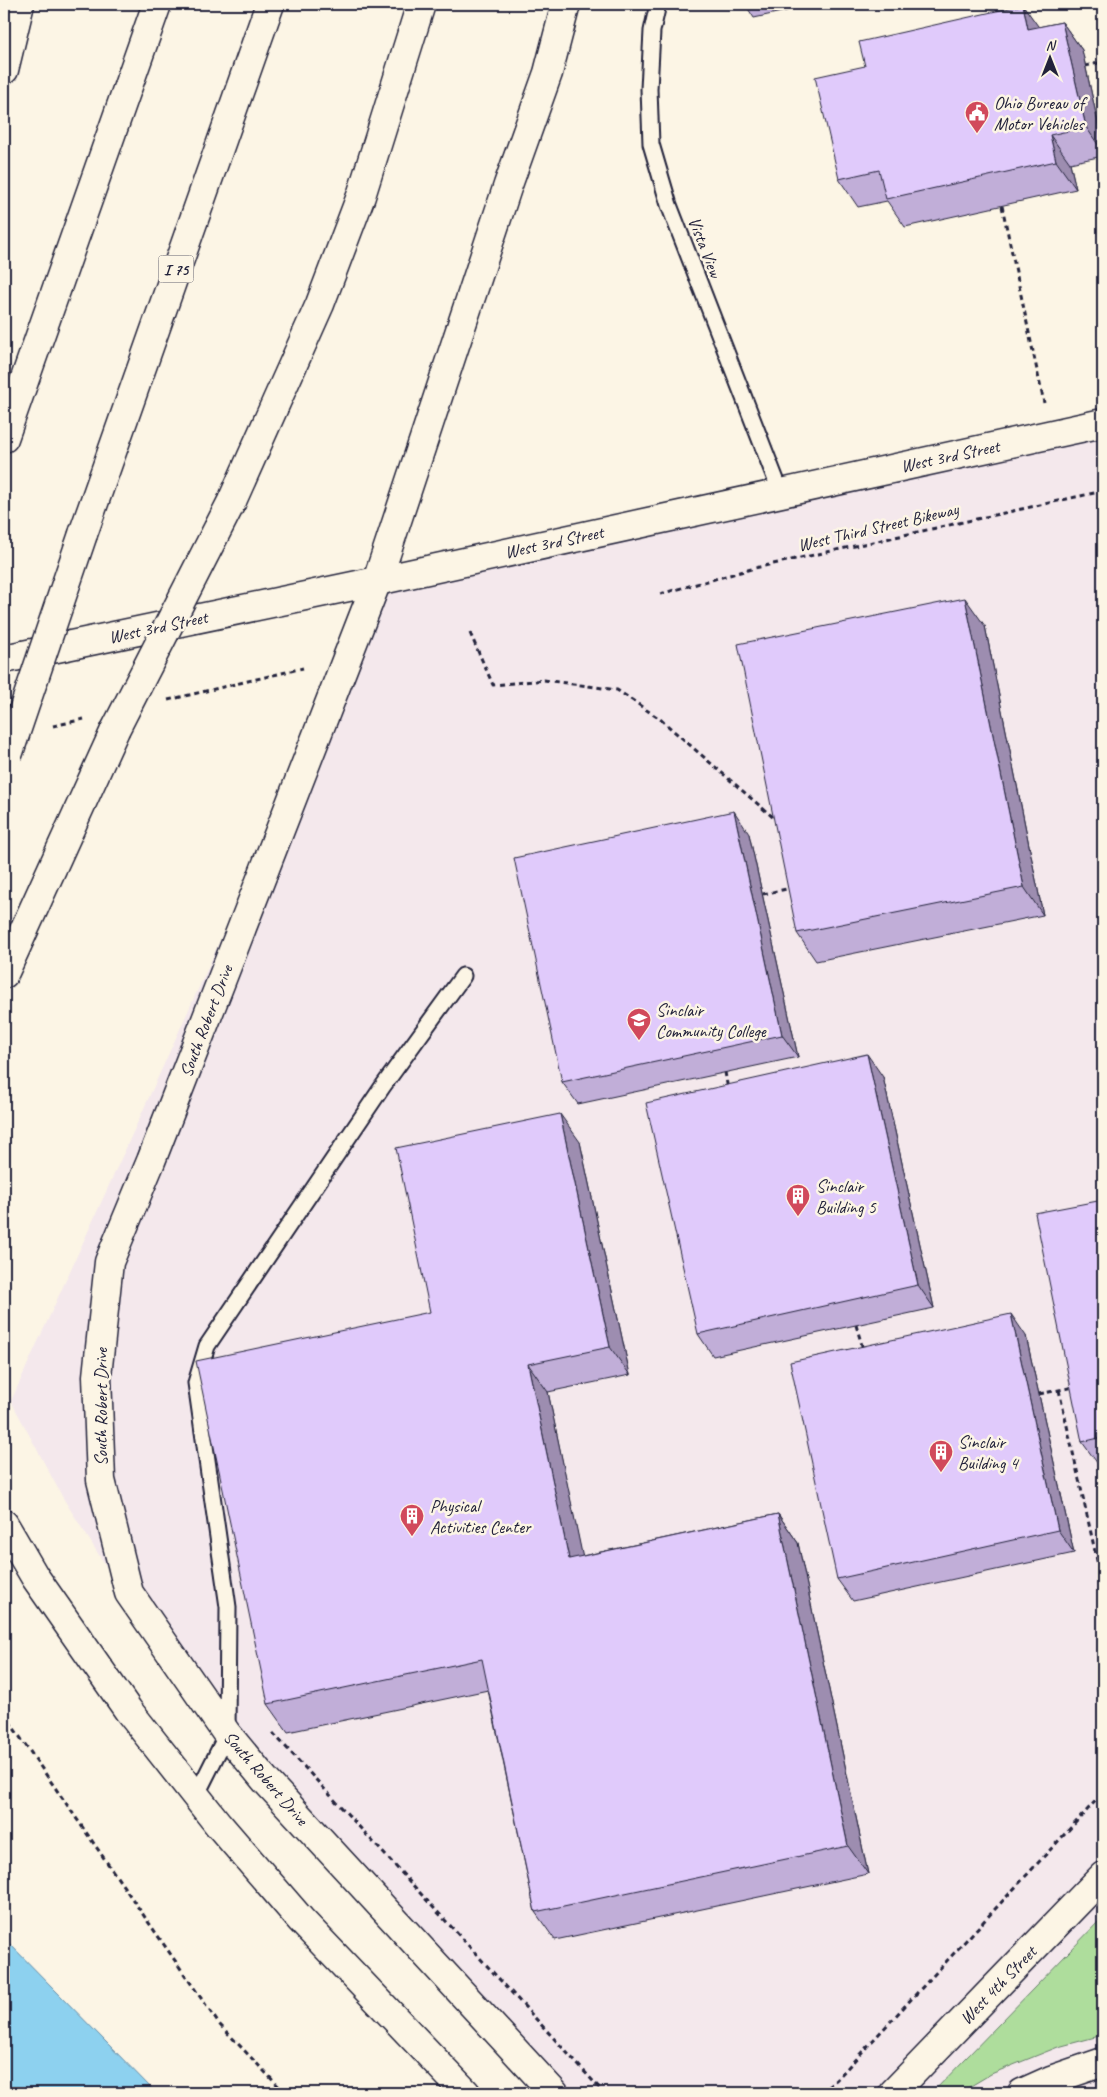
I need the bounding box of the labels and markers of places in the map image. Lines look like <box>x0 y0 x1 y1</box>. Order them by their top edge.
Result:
place label: Ohio Bureau of Motor Vehicles <box>994 92 1088 135</box>
public building icon: Ohio Bureau of Motor Vehicles <box>964 100 990 134</box>
place label: Sinclair Community College <box>656 999 767 1042</box>
school or university icon: Sinclair Community College <box>626 1007 652 1041</box>
place label: Sinclair Building 5 <box>816 1175 877 1218</box>
building icon: Sinclair Building 5 <box>785 1183 811 1217</box>
place label: Sinclair Building 4 <box>958 1431 1020 1474</box>
building icon: Sinclair Building 4 <box>928 1439 954 1473</box>
place label: Physical Activities Center <box>430 1495 532 1538</box>
building icon: Physical Activities Center <box>399 1503 425 1537</box>

